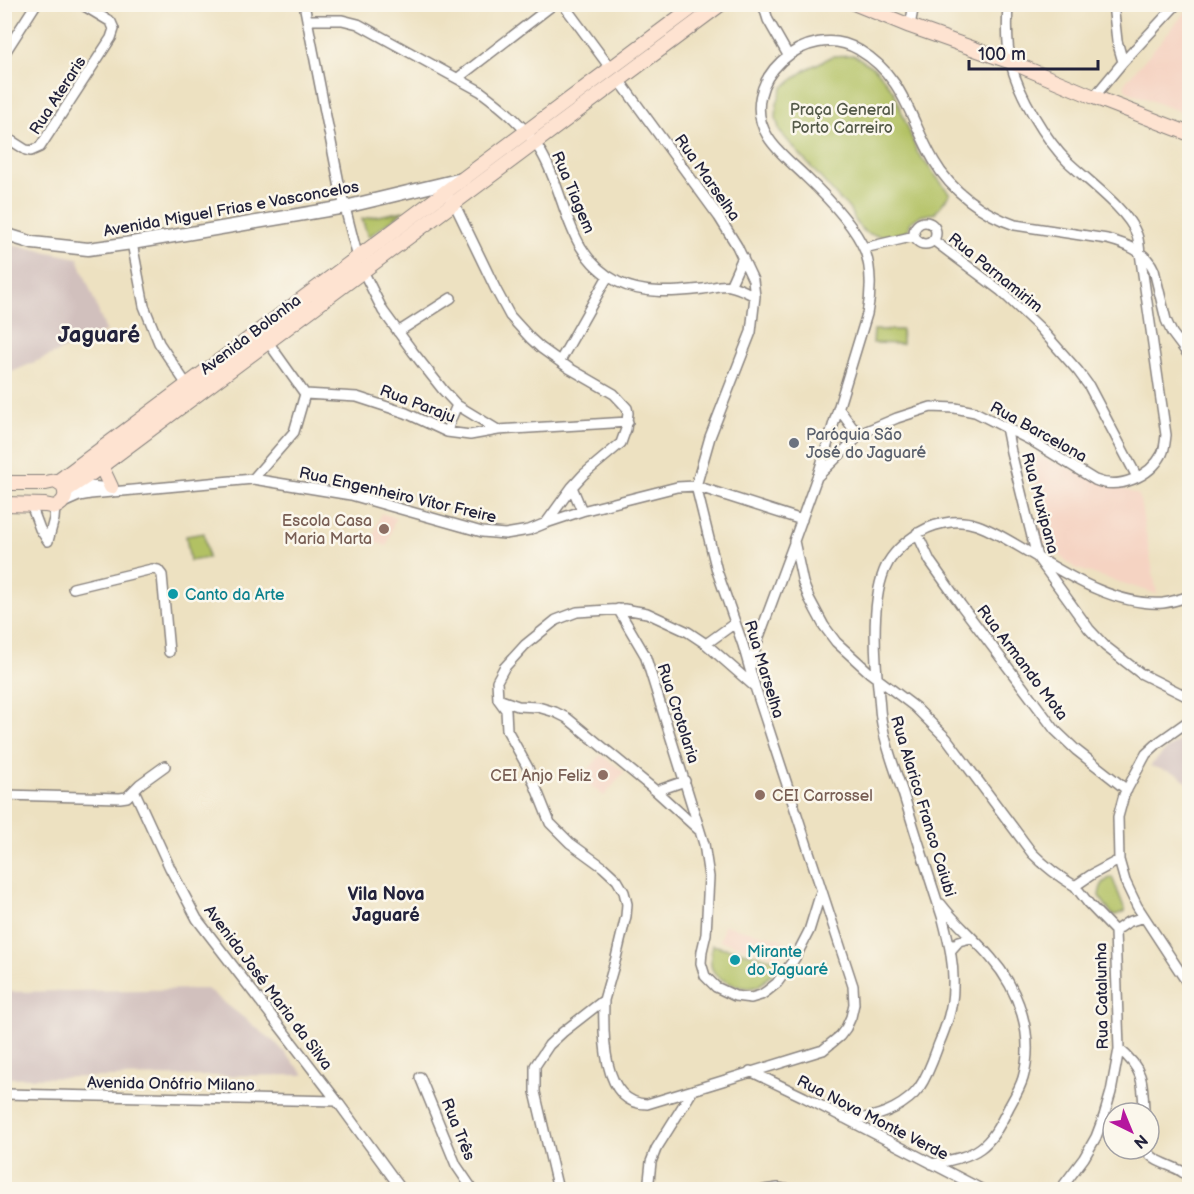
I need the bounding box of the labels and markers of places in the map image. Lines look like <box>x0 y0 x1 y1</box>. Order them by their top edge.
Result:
place label: Paróquia São José do Jaguaré <box>806 426 926 463</box>
marker: Paróquia São José do Jaguaré <box>787 436 801 450</box>
place label: Escola Casa Maria Marta <box>282 512 372 549</box>
marker: Escola Casa Maria Marta <box>377 522 391 536</box>
place label: Canto da Arte <box>185 586 285 605</box>
marker: Canto da Arte <box>166 587 180 601</box>
place label: CEI Anjo Feliz <box>490 767 591 786</box>
marker: CEI Anjo Feliz <box>596 768 610 782</box>
place label: CEI Carrossel <box>772 787 873 806</box>
marker: CEI Carrossel <box>753 788 767 802</box>
place label: Mirante do Jaguaré <box>747 943 828 980</box>
marker: Mirante do Jaguaré <box>728 953 742 967</box>

